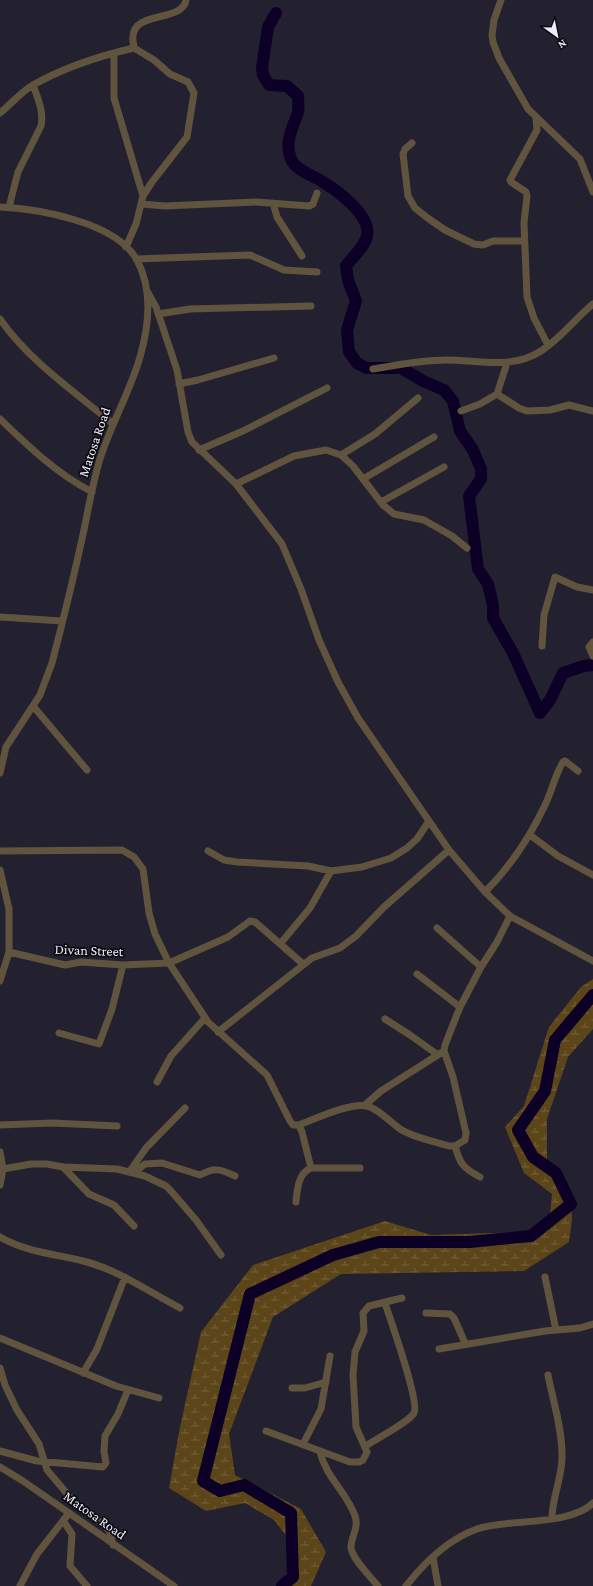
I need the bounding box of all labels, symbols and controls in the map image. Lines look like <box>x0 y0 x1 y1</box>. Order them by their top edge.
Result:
north arrow <box>537 16 577 56</box>
text: N <box>556 37 569 52</box>
street label: Matosa Road <box>75 404 114 479</box>
street label: Divan Street <box>54 941 124 959</box>
street label: Matosa Road <box>61 1488 130 1543</box>

